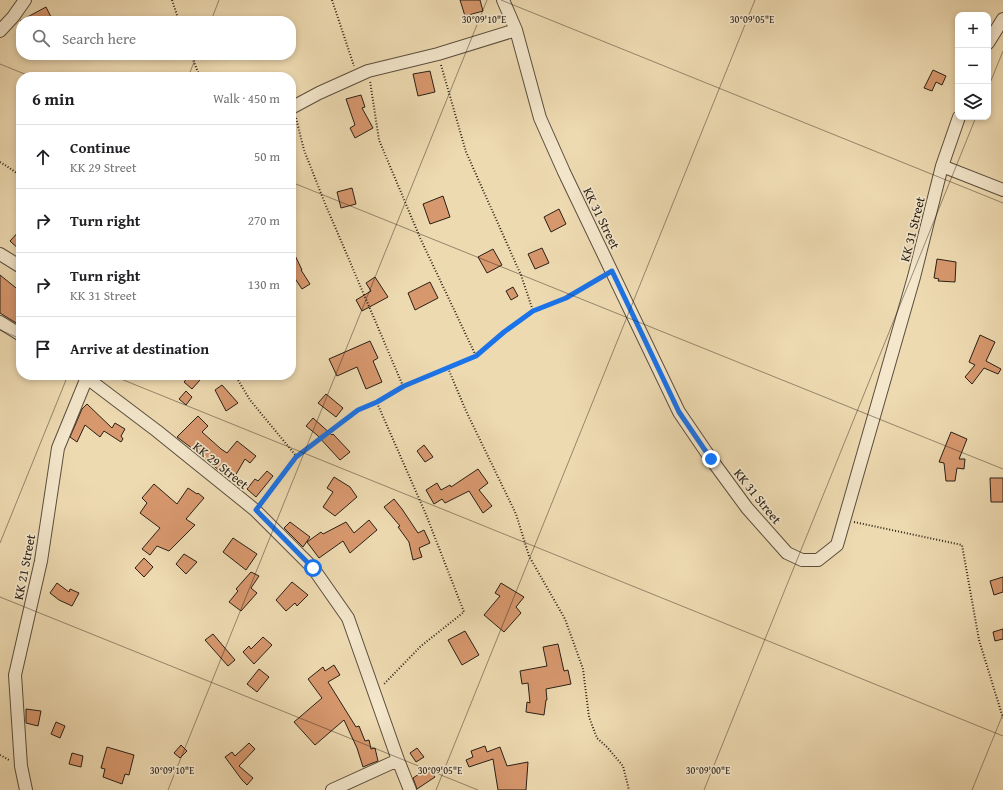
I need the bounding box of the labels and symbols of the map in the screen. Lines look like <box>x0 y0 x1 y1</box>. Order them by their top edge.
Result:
text: 30°09'10"E <box>462 12 506 27</box>
text: 30°09'05"E <box>730 12 774 27</box>
street label: KK 31 Street <box>578 184 625 253</box>
street label: KK 31 Street <box>895 194 930 264</box>
street label: KK 29 Street <box>189 437 253 494</box>
route end <box>702 450 720 468</box>
street label: KK 31 Street <box>729 464 786 528</box>
street label: KK 21 Street <box>9 532 40 602</box>
route start <box>304 559 322 577</box>
text: 30°09'10"E <box>150 763 194 778</box>
text: 30°09'05"E <box>418 763 462 778</box>
text: 30°09'00"E <box>686 763 730 778</box>

